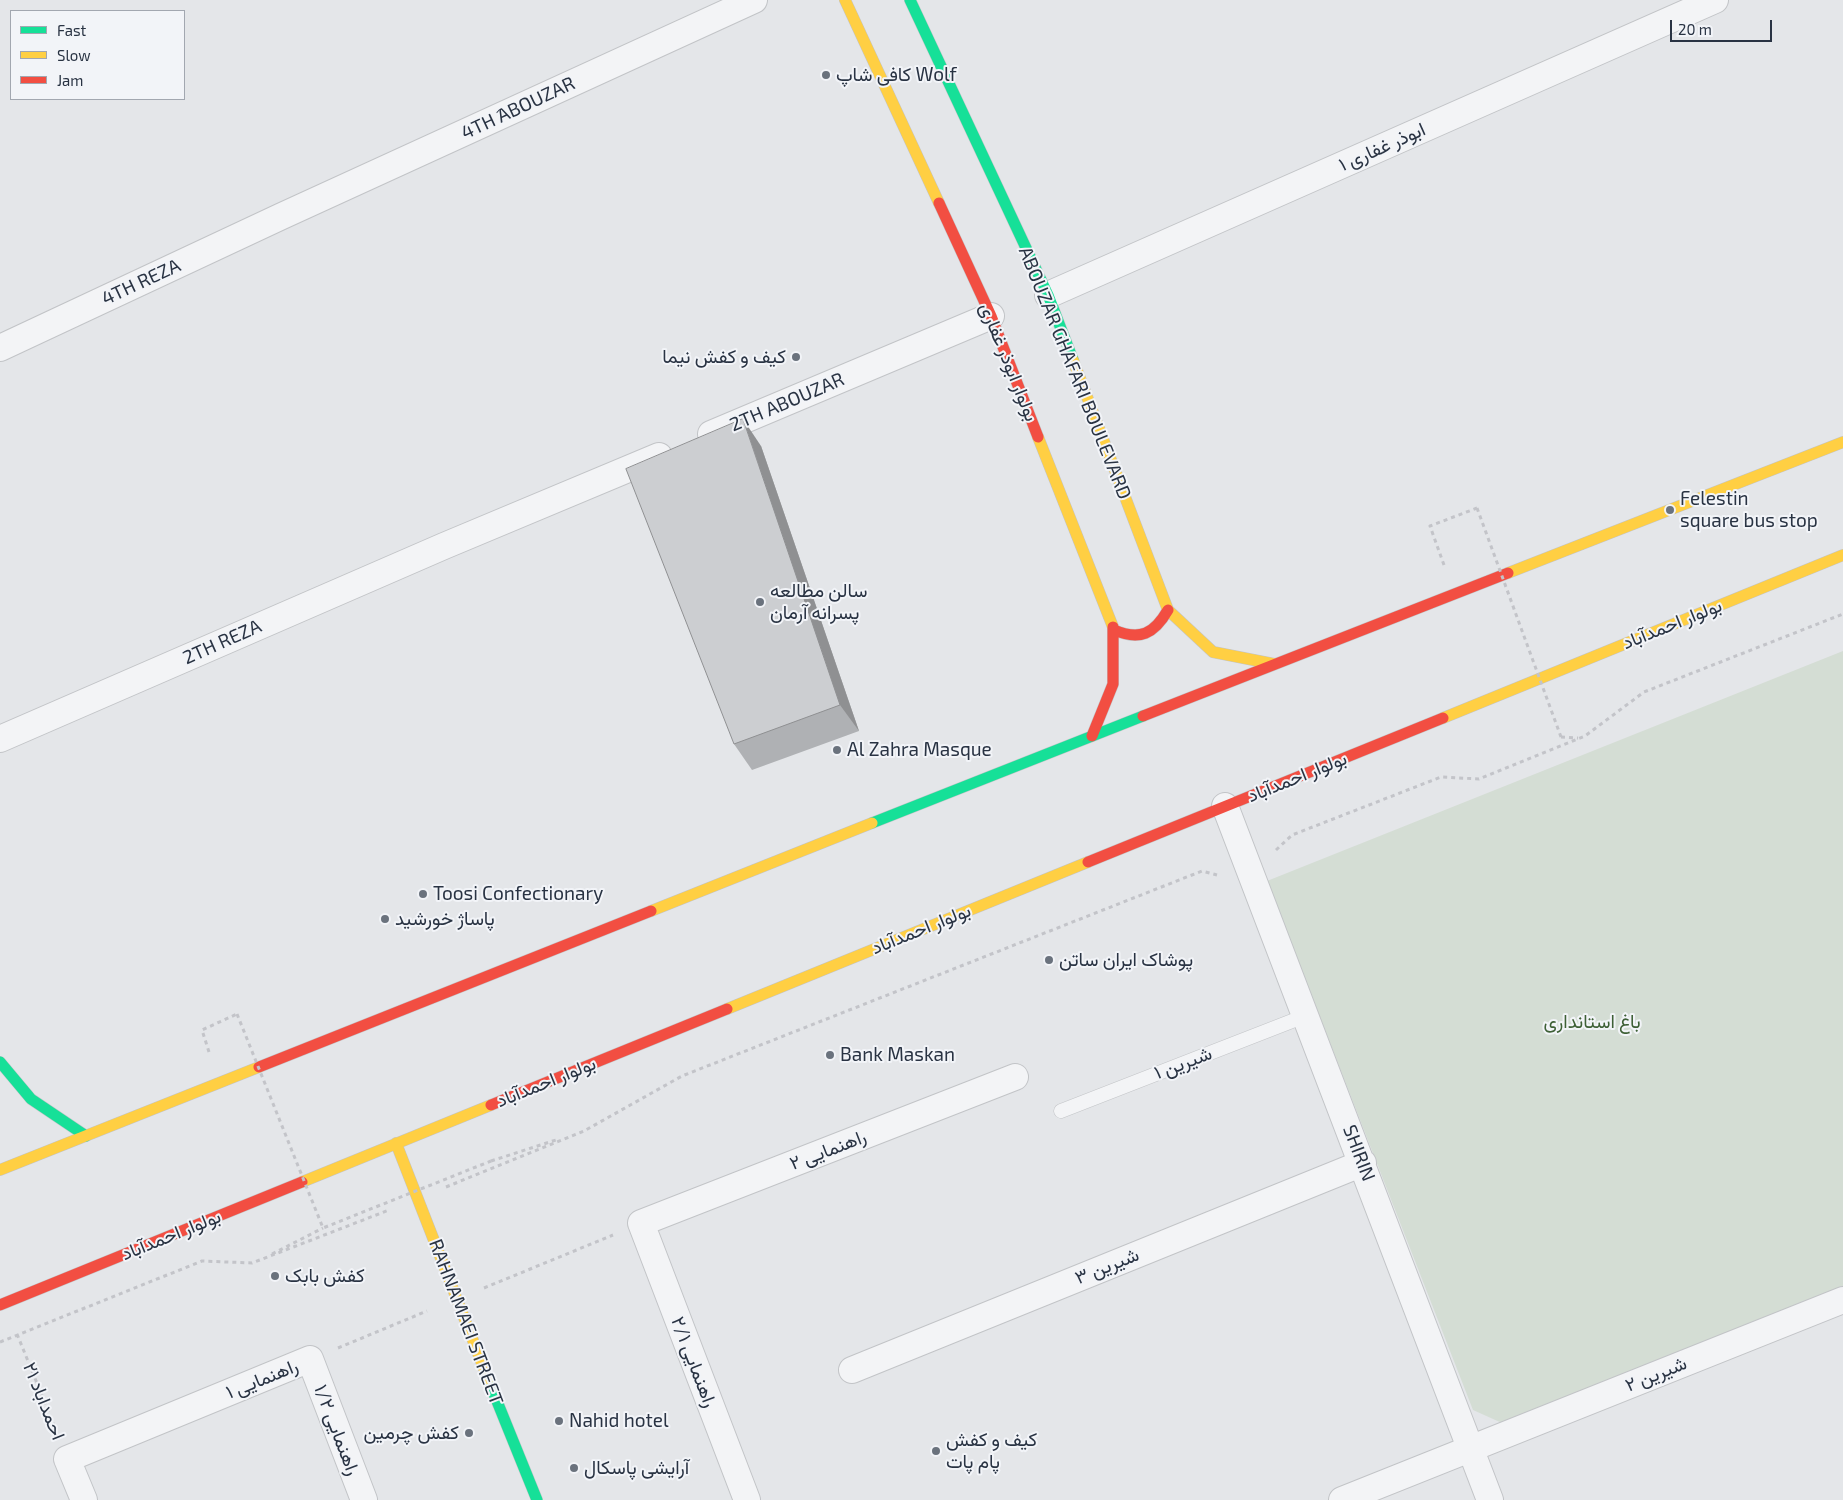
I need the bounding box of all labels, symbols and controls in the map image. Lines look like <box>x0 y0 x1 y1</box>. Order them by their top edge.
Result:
legend <box>10 10 185 100</box>
scale bar <box>1673 10 1776 42</box>
text: 20 m <box>1678 20 1712 38</box>
text: Fast <box>57 21 86 39</box>
text: Slow <box>57 46 91 64</box>
place label: کافی شاپ Wolf <box>836 64 957 86</box>
marker: کافی شاپ Wolf <box>820 69 832 81</box>
text: Jam <box>57 71 83 89</box>
street label: 4TH َABOUZAR <box>458 72 578 144</box>
street label: ابوذر غفاری ۱ <box>1335 118 1429 176</box>
street label: ABOUZAR GHAFARI BOULEVARD <box>1014 243 1136 503</box>
street label: 4TH REZA <box>98 254 184 310</box>
street label: بولوار ابوذر غفاری <box>975 299 1043 425</box>
place label: کیف و کفش نیما <box>662 346 786 368</box>
marker: کیف و کفش نیما <box>790 351 802 363</box>
street label: 2TH ABOUZAR <box>726 368 848 436</box>
place label: Felestin square bus stop <box>1680 488 1818 532</box>
marker: Felestin square bus stop <box>1664 504 1676 516</box>
place label: سالن مطالعه پسرانه آرمان <box>770 580 867 624</box>
street label: بولوار احمدآباد <box>1619 594 1725 654</box>
marker: سالن مطالعه پسرانه آرمان <box>754 596 766 608</box>
street label: 2TH REZA <box>179 615 265 669</box>
place label: Al Zahra Masque <box>847 739 992 761</box>
marker: Al Zahra Masque <box>831 744 843 756</box>
street label: بولوار احمدآباد <box>1244 747 1350 807</box>
place label: Toosi Confectionary <box>433 883 603 905</box>
marker: Toosi Confectionary <box>417 888 429 900</box>
street label: بولوار احمدآباد <box>868 899 974 959</box>
place label: پاساژ خورشید <box>395 908 495 930</box>
marker: پاساژ خورشید <box>379 913 391 925</box>
place label: پوشاک ایران ساتن <box>1059 949 1193 971</box>
marker: پوشاک ایران ساتن <box>1043 954 1055 966</box>
park label: باغ استانداری <box>1543 1011 1641 1033</box>
street label: شیرین ۱ <box>1151 1042 1215 1084</box>
place label: Bank Maskan <box>840 1044 955 1066</box>
marker: Bank Maskan <box>824 1049 836 1061</box>
street label: بولوار احمدآباد <box>493 1052 599 1112</box>
street label: SHIRIN <box>1338 1122 1380 1184</box>
street label: راهنمایی ۲ <box>787 1125 869 1175</box>
street label: بولوار احمدآباد <box>118 1205 224 1265</box>
street label: RAHNAMAEI STREET <box>424 1236 508 1408</box>
street label: شیرین ۳ <box>1072 1243 1142 1289</box>
place label: کفش بابک <box>285 1265 365 1287</box>
marker: کفش بابک <box>269 1270 281 1282</box>
street label: راهنمایی ۲/۱ <box>666 1313 722 1411</box>
street label: شیرین ۲ <box>1622 1351 1690 1397</box>
street label: راهنمایی ۱ <box>223 1354 301 1404</box>
street label: احمداباد ۲۱ <box>18 1359 70 1443</box>
street label: راهنمایی ۱/۲ <box>309 1381 365 1479</box>
place label: Nahid hotel <box>569 1410 669 1432</box>
marker: Nahid hotel <box>553 1415 565 1427</box>
place label: کفش چرمین <box>363 1422 459 1444</box>
marker: کفش چرمین <box>463 1427 475 1439</box>
place label: کیف و کفش پام پات <box>946 1429 1037 1473</box>
marker: کیف و کفش پام پات <box>930 1445 942 1457</box>
place label: آرایشی پاسکال <box>584 1457 689 1479</box>
marker: آرایشی پاسکال <box>568 1462 580 1474</box>

